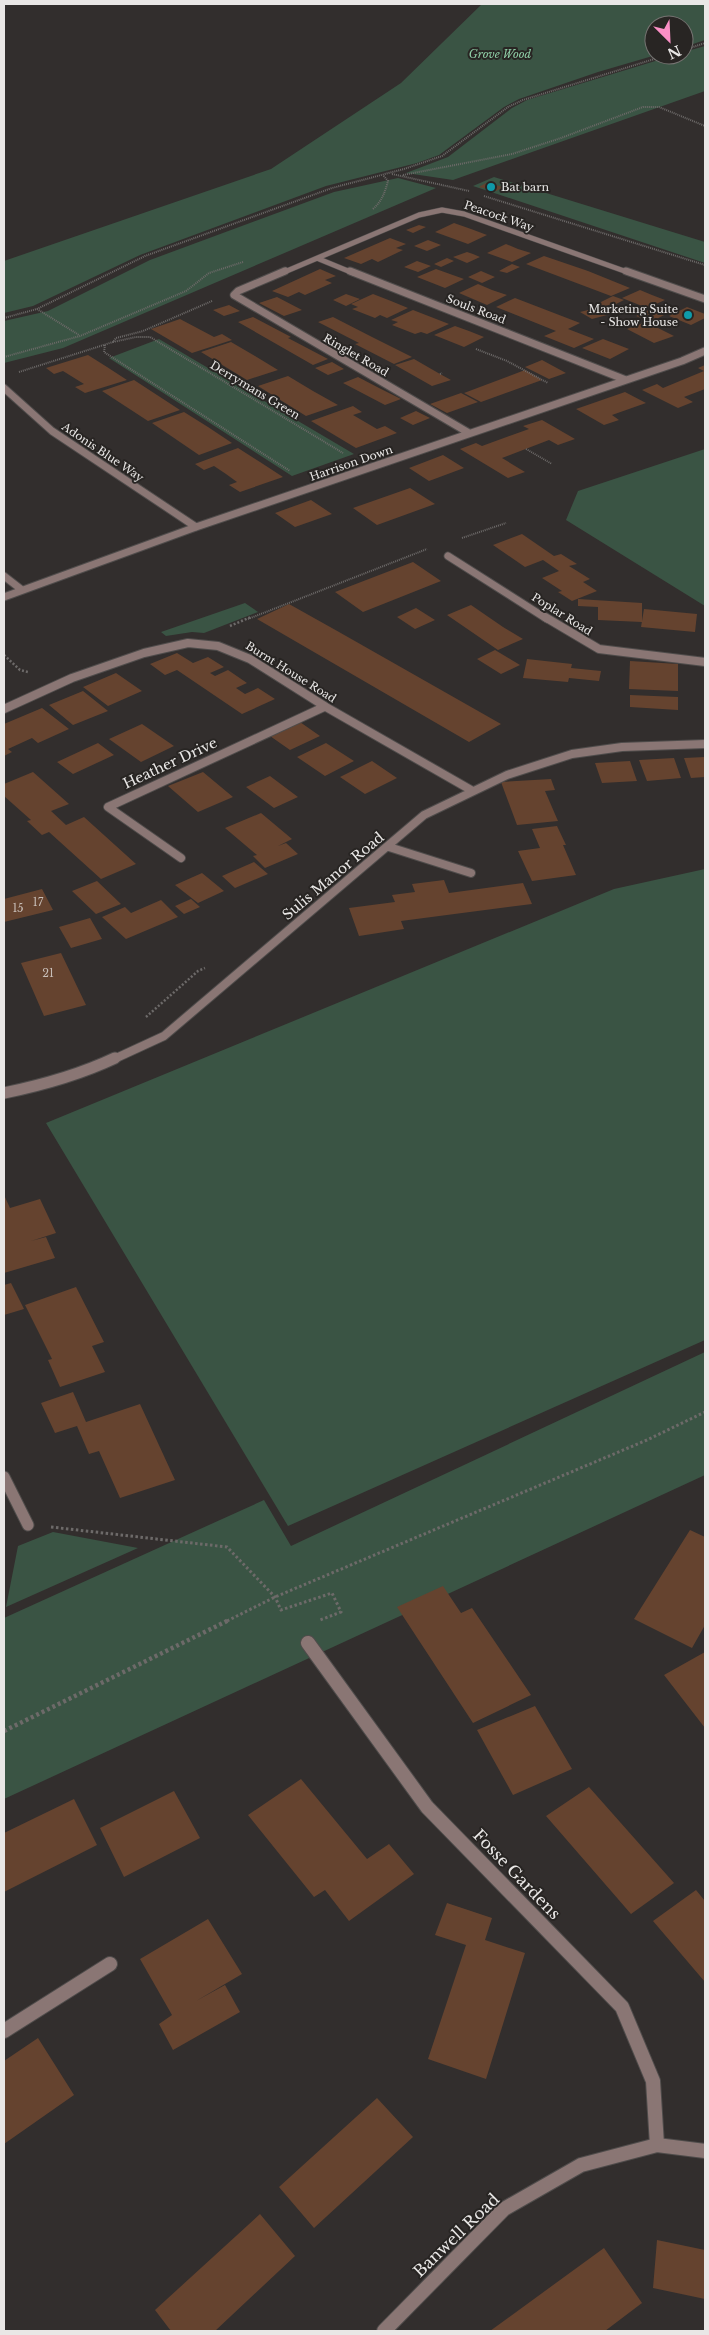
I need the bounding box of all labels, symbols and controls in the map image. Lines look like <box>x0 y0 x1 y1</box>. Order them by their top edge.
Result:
north arrow <box>644 15 694 65</box>
text: N <box>665 41 684 63</box>
park label: Grove Wood <box>469 47 532 61</box>
place label: Bat barn <box>501 180 549 194</box>
marker: Bat barn <box>485 181 497 193</box>
street label: Peacock Way <box>462 198 536 234</box>
street label: Souls Road <box>444 291 508 327</box>
place label: Marketing Suite - Show House <box>588 302 678 329</box>
marker: Marketing Suite - Show House <box>682 309 694 321</box>
street label: Ringlet Road <box>321 331 392 380</box>
street label: Derrymans Green <box>208 358 303 422</box>
street label: Adonis Blue Way <box>59 419 147 485</box>
street label: Harrison Down <box>308 442 395 484</box>
street label: Poplar Road <box>529 590 595 639</box>
street label: Burnt House Road <box>243 638 339 706</box>
street label: Heather Drive <box>120 733 220 793</box>
street label: Sulis Manor Road <box>278 828 388 924</box>
house number: 17 <box>33 895 44 909</box>
house number: 15 <box>12 901 24 915</box>
house number: 21 <box>42 966 54 980</box>
street label: Fosse Gardens <box>469 1825 565 1923</box>
street label: Banwell Road <box>409 2189 503 2281</box>

